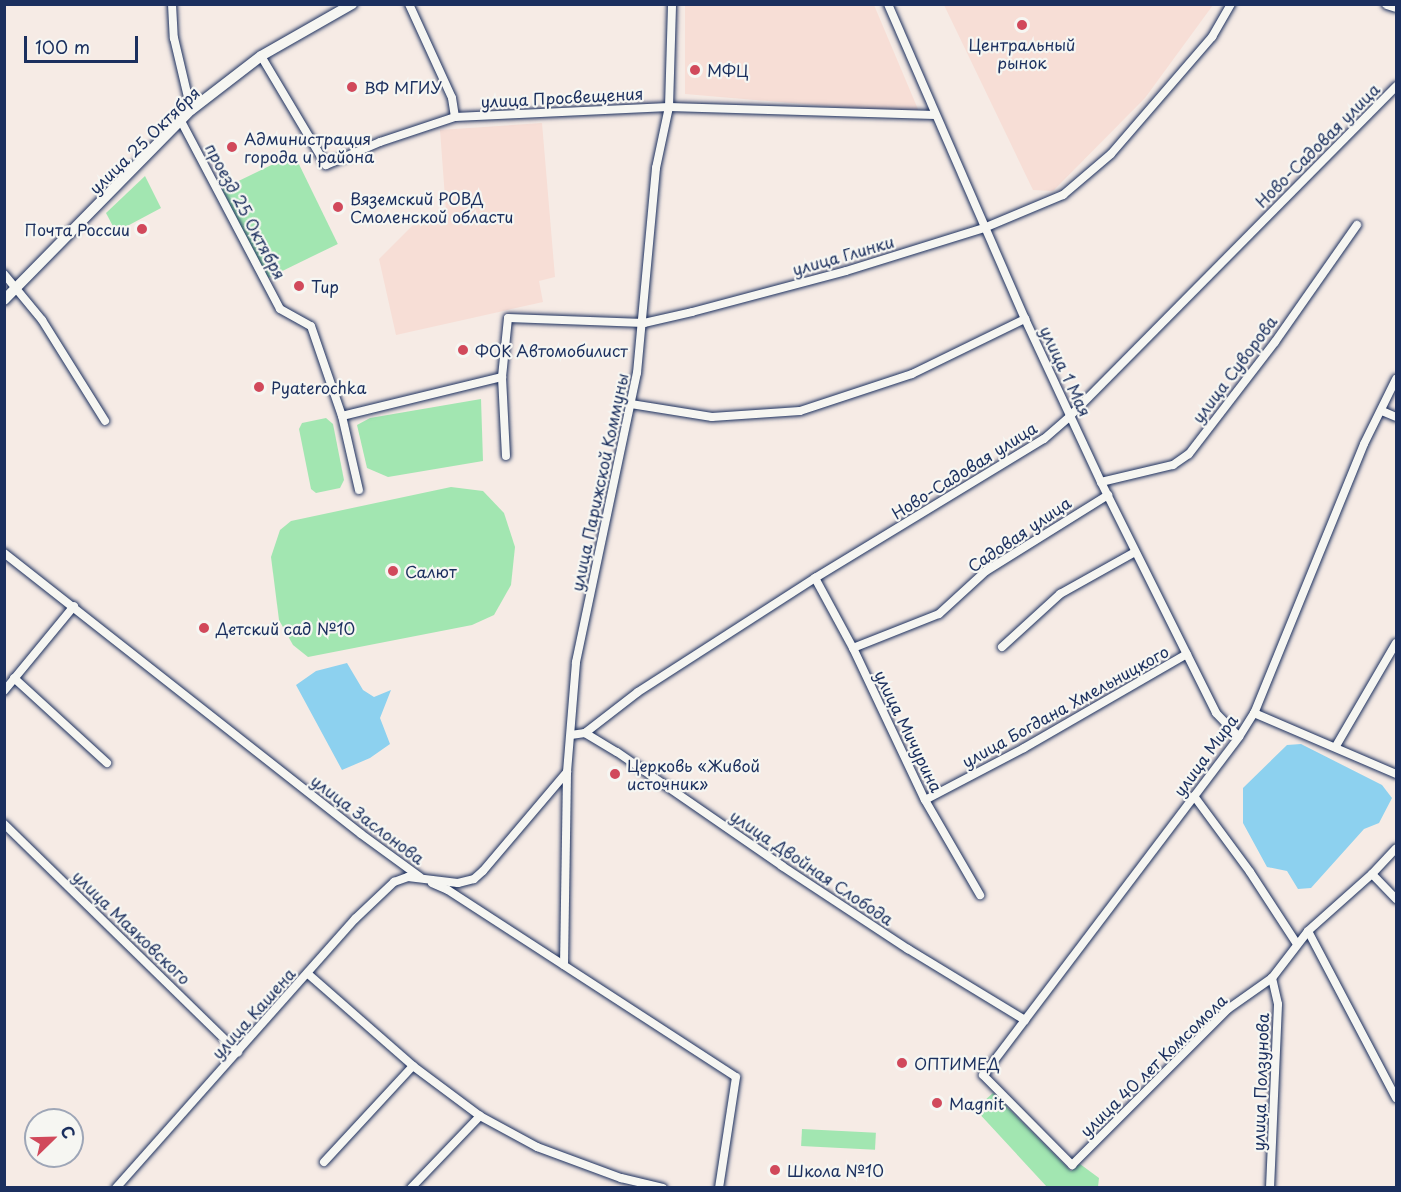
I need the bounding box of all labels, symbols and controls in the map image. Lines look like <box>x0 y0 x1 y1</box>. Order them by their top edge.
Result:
marker: Центральный рынок <box>1015 18 1029 32</box>
scale bar <box>27 24 141 62</box>
text: 100 m <box>35 33 90 60</box>
place label: Центральный рынок <box>969 34 1075 72</box>
place label: МФЦ <box>707 60 749 80</box>
marker: МФЦ <box>688 63 702 77</box>
place label: ВФ МГИУ <box>364 77 442 97</box>
street label: Ново-Садовая улица <box>1251 79 1383 211</box>
marker: ВФ МГИУ <box>345 80 359 94</box>
street label: улица 25 Октября <box>85 82 203 198</box>
street label: улица Просвещения <box>480 83 644 111</box>
place label: Администрация города и района <box>244 128 375 166</box>
street label: проезд 25 Октября <box>202 139 290 283</box>
marker: Администрация города и района <box>225 140 239 154</box>
place label: Вяземский РОВД Смоленской области <box>350 188 514 226</box>
marker: Вяземский РОВД Смоленской области <box>331 200 345 214</box>
place label: Почта России <box>24 219 130 239</box>
marker: Почта России <box>135 222 149 236</box>
street label: улица Глинки <box>789 231 897 279</box>
place label: Тир <box>311 276 339 296</box>
marker: Тир <box>292 279 306 293</box>
street label: улица Суворова <box>1187 311 1281 427</box>
street label: улица 1 Мая <box>1036 322 1096 420</box>
place label: ФОК Автомобилист <box>475 340 629 360</box>
marker: ФОК Автомобилист <box>456 343 470 357</box>
street label: улица Парижской Коммуны <box>566 371 632 593</box>
place label: Pyaterochka <box>271 377 366 397</box>
marker: Pyaterochka <box>252 380 266 394</box>
street label: Ново-Садовая улица <box>888 417 1040 523</box>
street label: Садовая улица <box>964 492 1074 576</box>
place label: Салют <box>405 561 457 581</box>
marker: Салют <box>386 564 400 578</box>
place label: Детский сад №10 <box>216 618 357 638</box>
marker: Детский сад №10 <box>197 621 211 635</box>
street label: улица Богдана Хмельницкого <box>958 641 1172 771</box>
street label: улица Мичурина <box>871 666 947 796</box>
street label: улица Мира <box>1169 710 1241 800</box>
place label: Церковь «Живой источник» <box>627 755 760 793</box>
marker: Церковь «Живой источник» <box>608 767 622 781</box>
street label: улица Заслонова <box>308 770 428 868</box>
street label: улица Двойная Слобода <box>726 805 898 929</box>
street label: улица Маяковского <box>69 866 195 988</box>
street label: улица Кашена <box>207 964 299 1062</box>
street label: улица 40 лет Комсомола <box>1075 989 1231 1141</box>
street label: улица Ползунова <box>1248 1012 1272 1152</box>
place label: ОПТИМЕД <box>914 1053 1000 1073</box>
marker: ОПТИМЕД <box>895 1056 909 1070</box>
place label: Magnit <box>949 1093 1004 1113</box>
marker: Magnit <box>930 1096 944 1110</box>
north arrow <box>24 1108 84 1168</box>
text: С <box>55 1122 82 1142</box>
place label: Школа №10 <box>787 1160 885 1180</box>
marker: Школа №10 <box>768 1163 782 1177</box>

